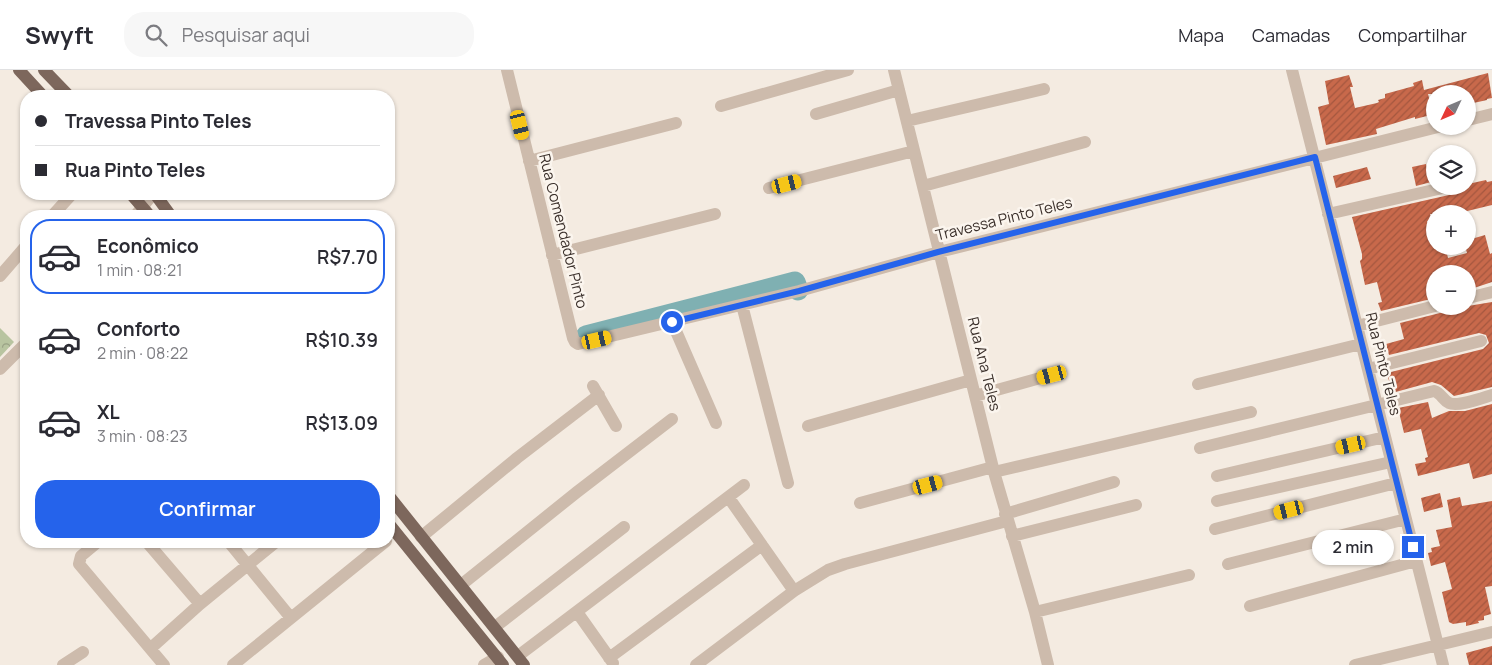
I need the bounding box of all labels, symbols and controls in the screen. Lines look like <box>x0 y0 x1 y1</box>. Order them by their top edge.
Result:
search box <box>124 12 474 57</box>
text: Swyft <box>25 18 94 51</box>
icon: search <box>142 21 170 49</box>
text: Pesquisar aqui <box>182 22 310 48</box>
text: Mapa <box>1178 23 1224 47</box>
text: Camadas <box>1252 23 1330 47</box>
text: Compartilhar <box>1358 23 1467 47</box>
north arrow <box>1426 85 1476 135</box>
map controls <box>1426 85 1476 315</box>
text: Travessa Pinto Teles <box>65 108 251 134</box>
car <box>509 109 530 141</box>
button: layers <box>1426 145 1476 195</box>
street label: Rua Comendador Pinto <box>534 151 593 311</box>
text: Rua Pinto Teles <box>65 157 205 183</box>
car <box>770 173 803 195</box>
street label: Travessa Pinto Teles <box>933 191 1075 246</box>
button: + <box>1426 205 1476 255</box>
text: Econômico <box>97 233 199 259</box>
icon: car <box>37 234 82 279</box>
text: R$7.70 <box>317 244 378 270</box>
text: 1 min · 08:21 <box>97 259 182 281</box>
button: − <box>1426 265 1476 315</box>
street label: Rua Pinto Teles <box>1361 310 1406 418</box>
route start <box>661 311 683 333</box>
street label: Rua Ana Teles <box>963 315 1006 413</box>
text: Conforto <box>97 316 180 342</box>
icon: car <box>37 317 82 362</box>
text: R$10.39 <box>306 327 378 353</box>
car <box>580 329 613 351</box>
text: 2 min · 08:22 <box>97 342 188 364</box>
car <box>1035 364 1068 386</box>
text: XL <box>97 399 120 425</box>
icon: car <box>37 400 82 445</box>
text: R$13.09 <box>306 410 378 436</box>
text: 3 min · 08:23 <box>97 425 188 447</box>
car <box>1334 434 1367 456</box>
car <box>911 474 944 496</box>
button: Confirmar <box>35 480 380 538</box>
car <box>1272 499 1305 521</box>
callout: 2 min <box>1313 530 1396 564</box>
text: 2 min <box>1333 536 1373 558</box>
route end <box>1402 536 1424 558</box>

